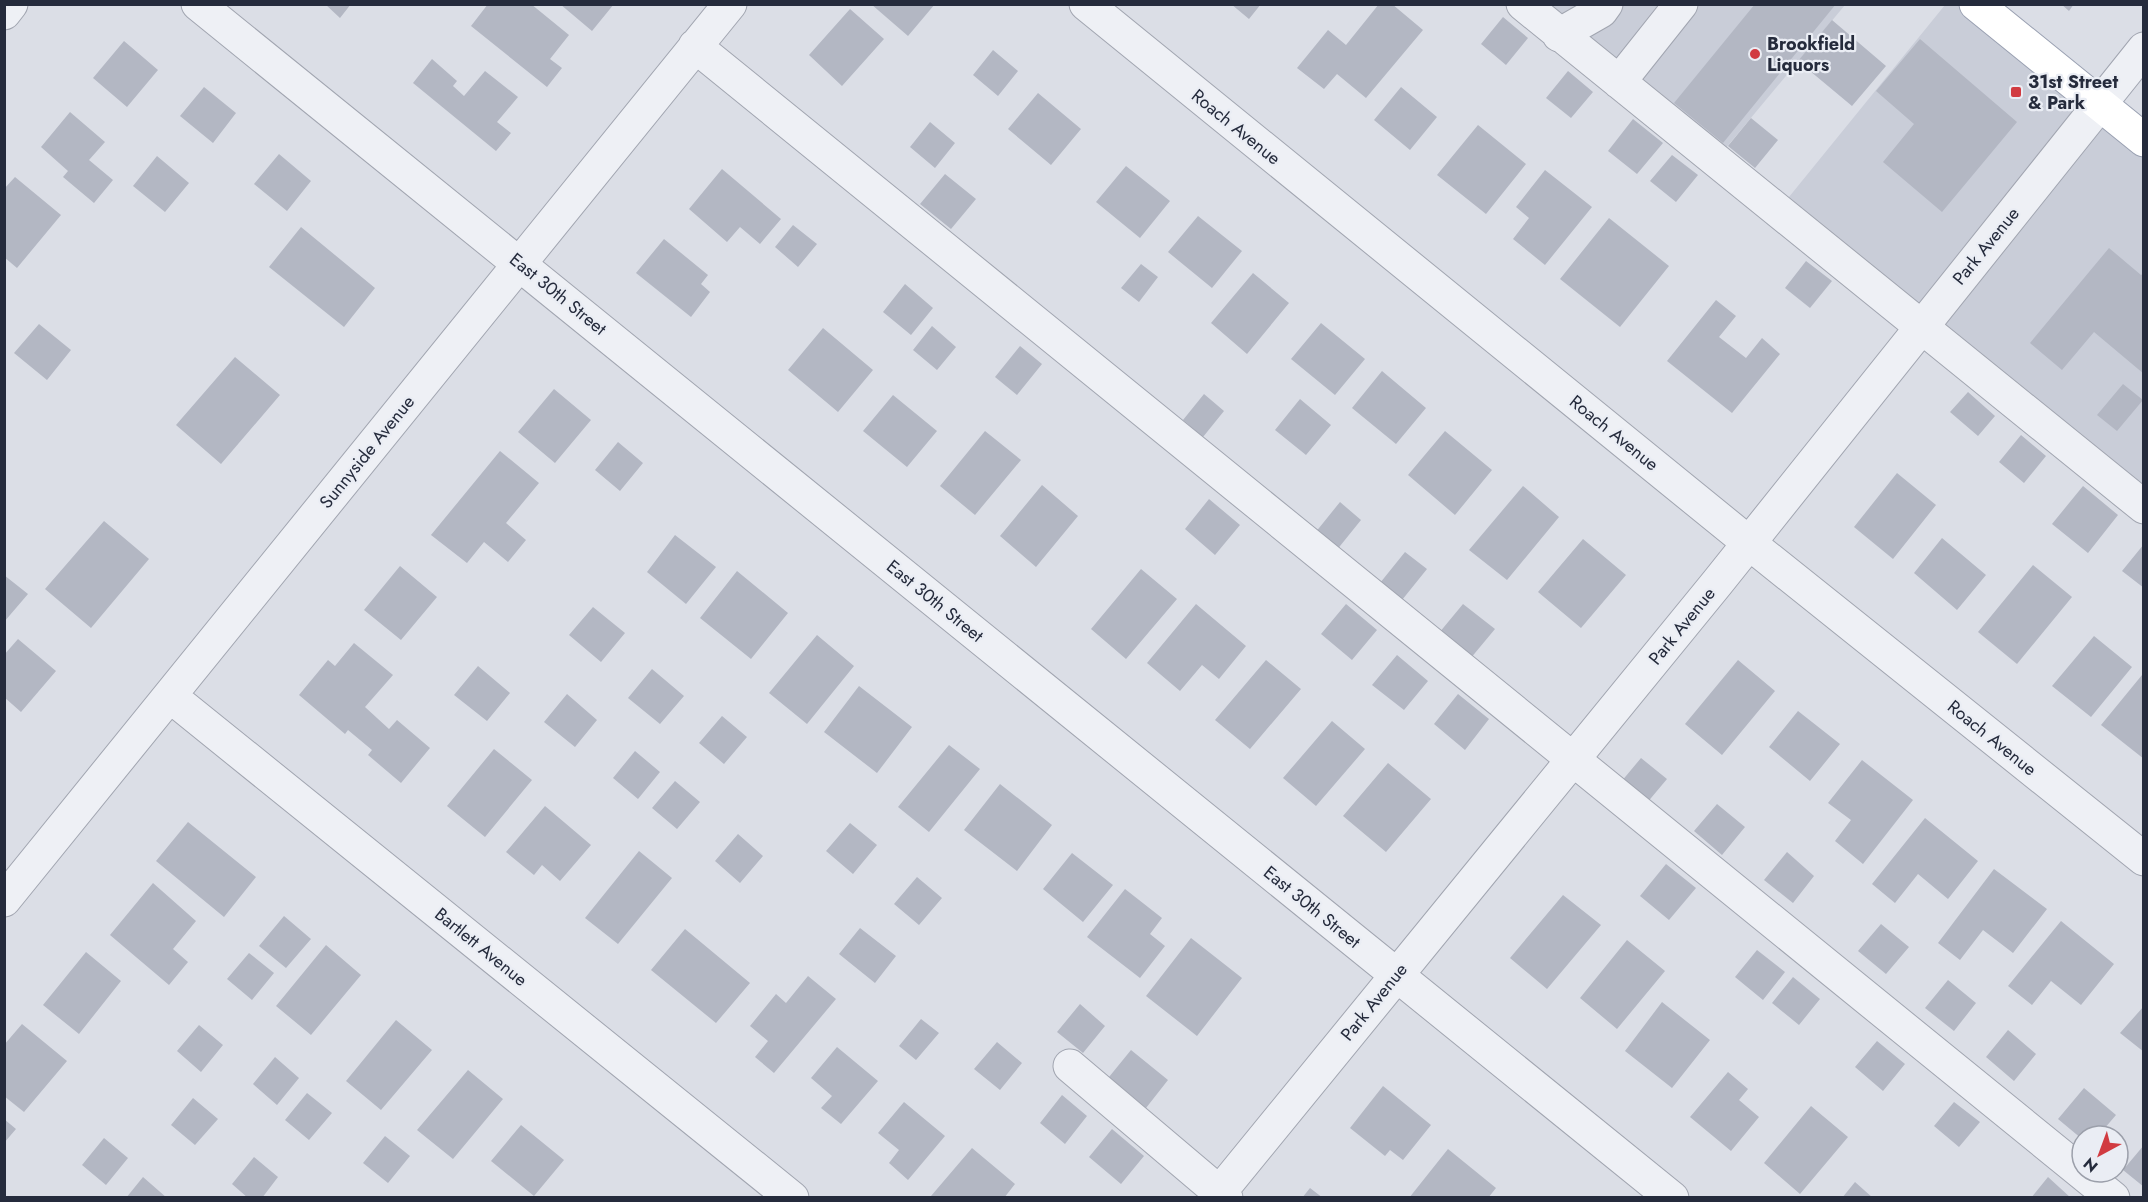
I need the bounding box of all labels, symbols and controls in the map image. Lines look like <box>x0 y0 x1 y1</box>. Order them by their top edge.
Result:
place label: Brookfield Liquors <box>1767 31 1855 78</box>
marker: Brookfield Liquors <box>1748 47 1762 61</box>
place label: 31st Street & Park <box>2028 69 2118 116</box>
street label: Roach Avenue <box>1186 83 1286 171</box>
marker: 31st Street & Park <box>2009 85 2023 99</box>
street label: Park Avenue <box>1946 201 2026 291</box>
street label: East 30th Street <box>504 247 613 342</box>
street label: Roach Avenue <box>1564 389 1664 477</box>
street label: Sunnyside Avenue <box>313 390 421 514</box>
street label: East 30th Street <box>881 554 990 649</box>
street label: Park Avenue <box>1642 581 1722 671</box>
street label: Roach Avenue <box>1942 694 2042 782</box>
street label: East 30th Street <box>1258 860 1367 955</box>
street label: Bartlett Avenue <box>429 901 533 993</box>
street label: Park Avenue <box>1334 957 1414 1047</box>
north arrow <box>2070 1124 2130 1184</box>
text: N <box>2078 1152 2103 1178</box>

